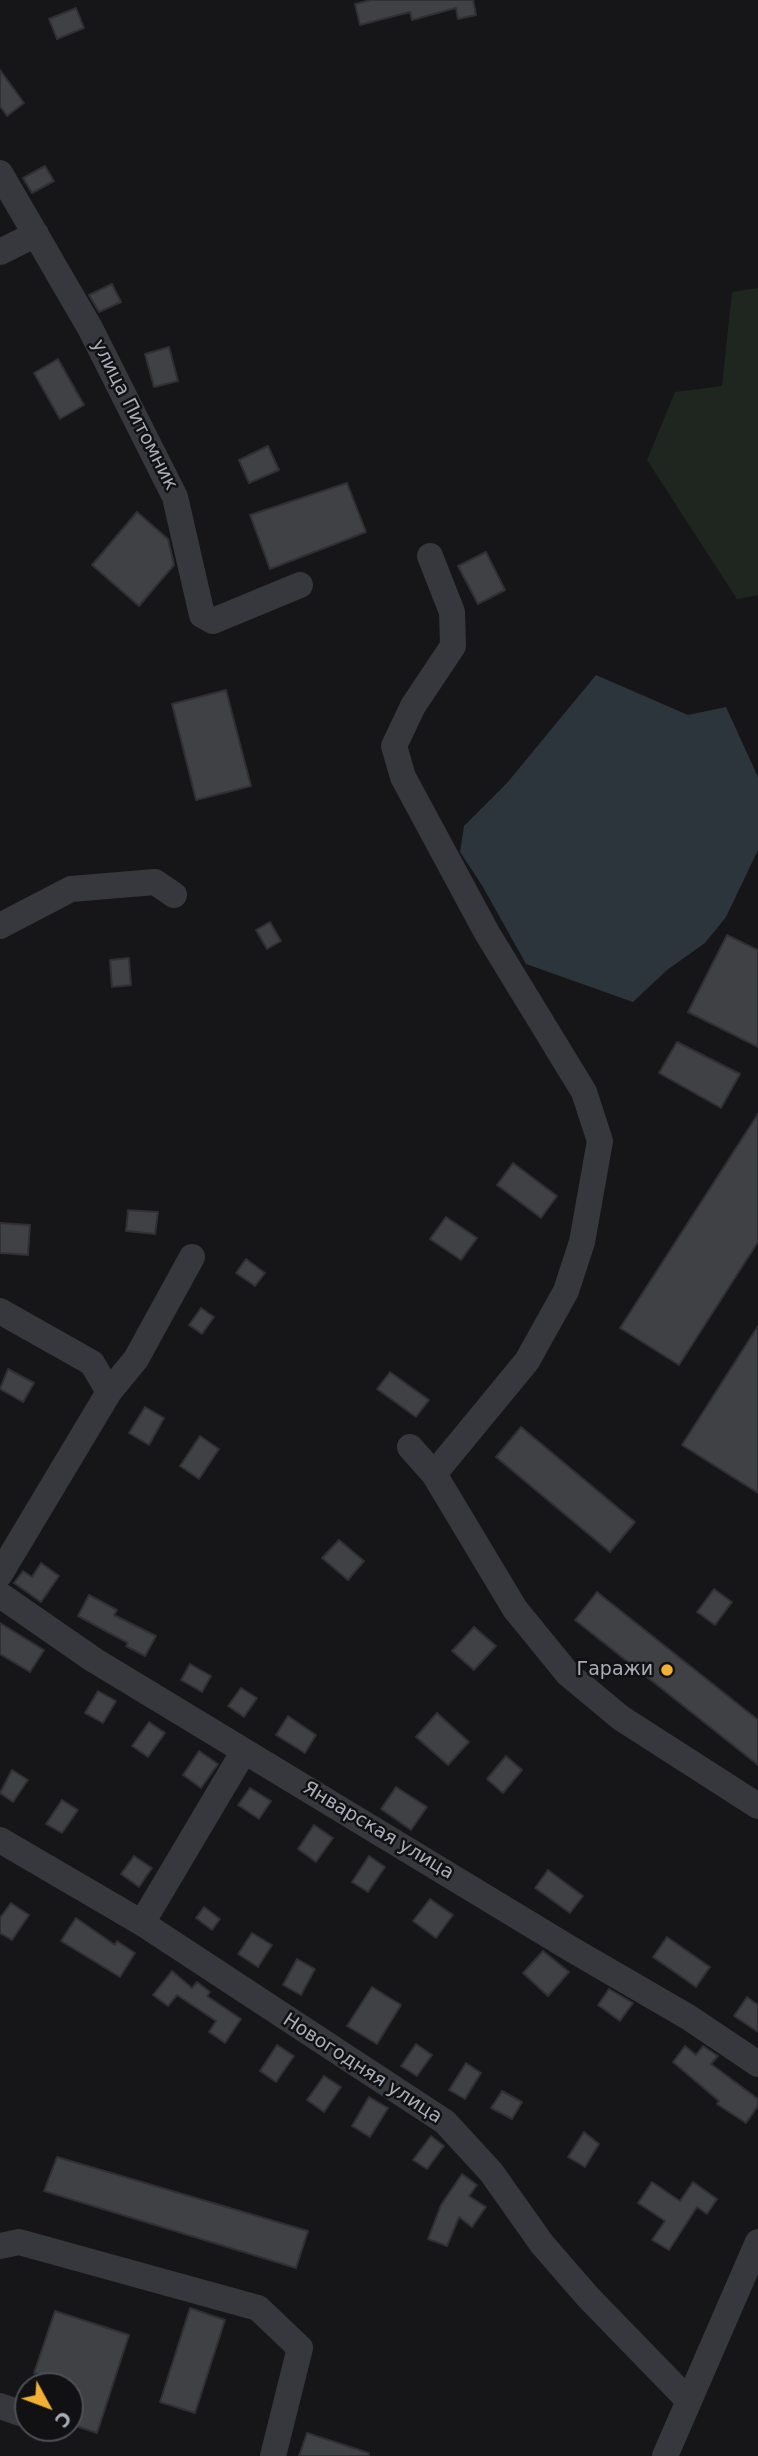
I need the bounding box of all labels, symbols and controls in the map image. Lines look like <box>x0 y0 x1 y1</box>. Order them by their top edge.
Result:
street label: улица Питомник <box>86 336 182 494</box>
place label: Гаражи <box>577 1659 653 1681</box>
marker: Гаражи <box>659 1662 675 1678</box>
street label: Январская улица <box>298 1777 458 1885</box>
street label: Новогодняя улица <box>278 2009 446 2129</box>
north arrow <box>14 2372 84 2442</box>
text: С <box>50 2407 76 2432</box>

